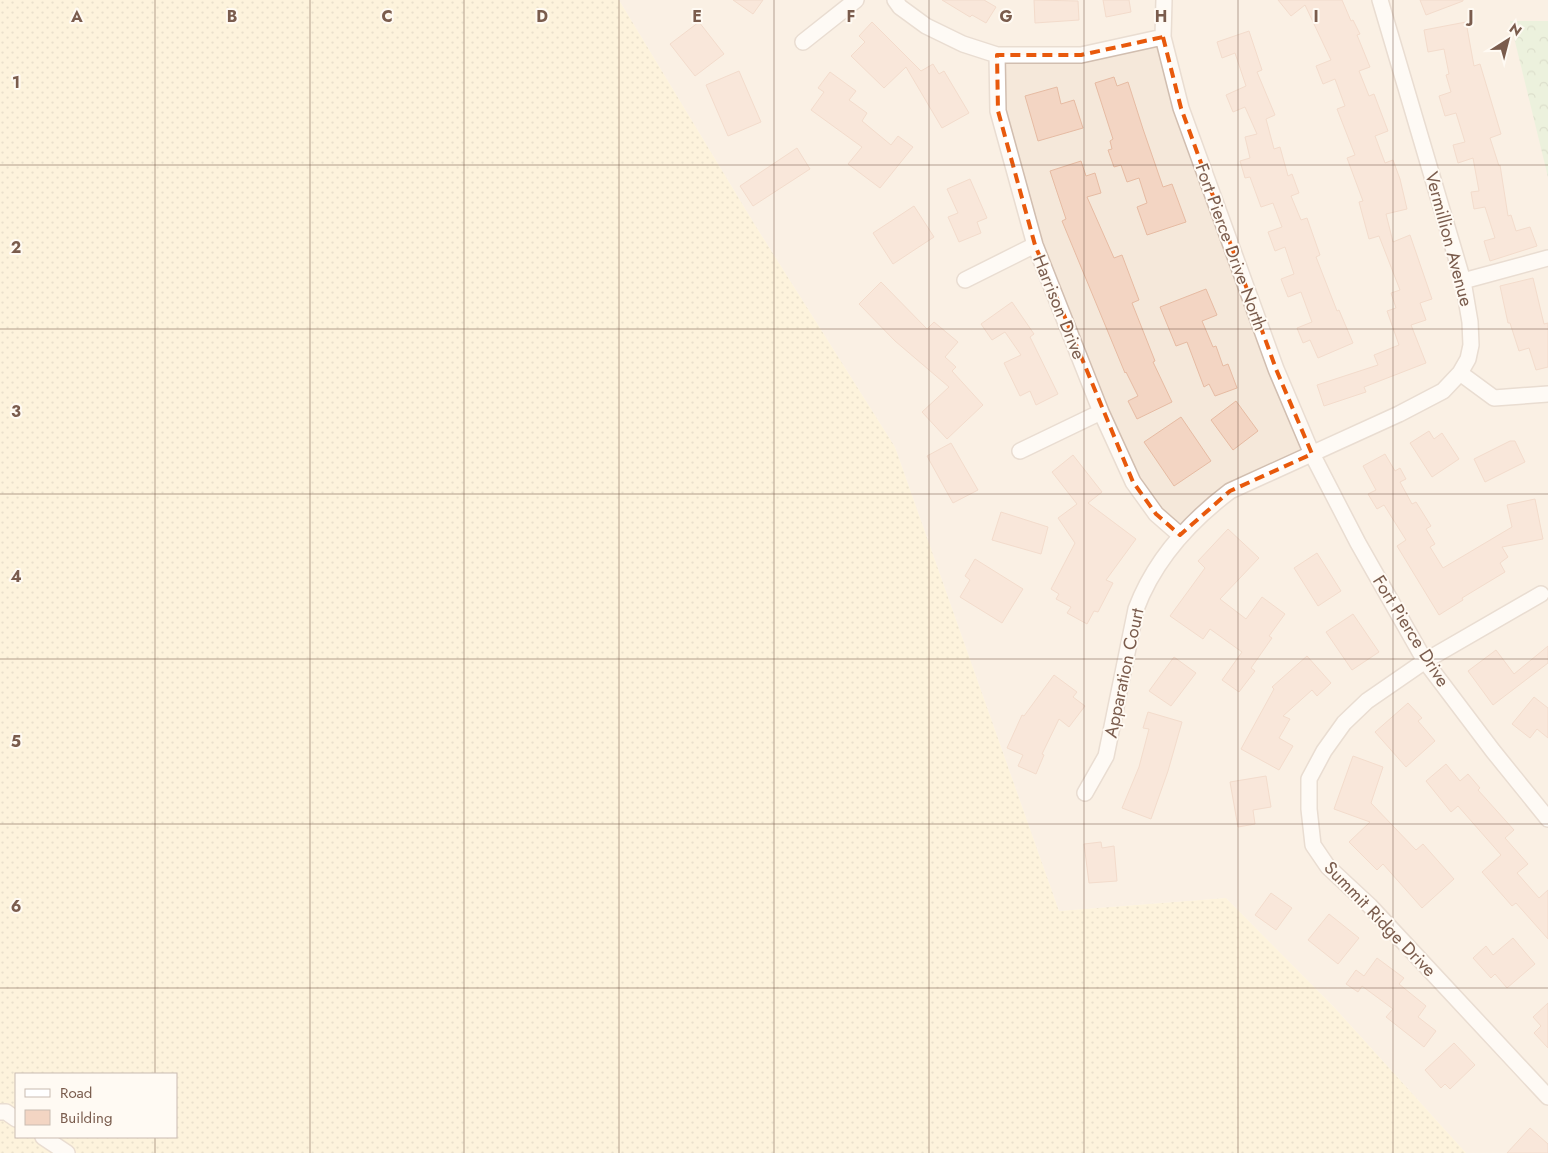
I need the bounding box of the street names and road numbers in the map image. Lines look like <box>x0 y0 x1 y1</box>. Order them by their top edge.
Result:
street label: Fort Pierce Drive North <box>1189 160 1273 334</box>
street label: Vermillion Avenue <box>1419 169 1479 309</box>
street label: Harrison Drive <box>1026 251 1092 363</box>
street label: Fort Pierce Drive <box>1366 570 1456 692</box>
street label: Apparation Court <box>1098 605 1151 740</box>
street label: Summit Ridge Drive <box>1318 855 1442 983</box>

